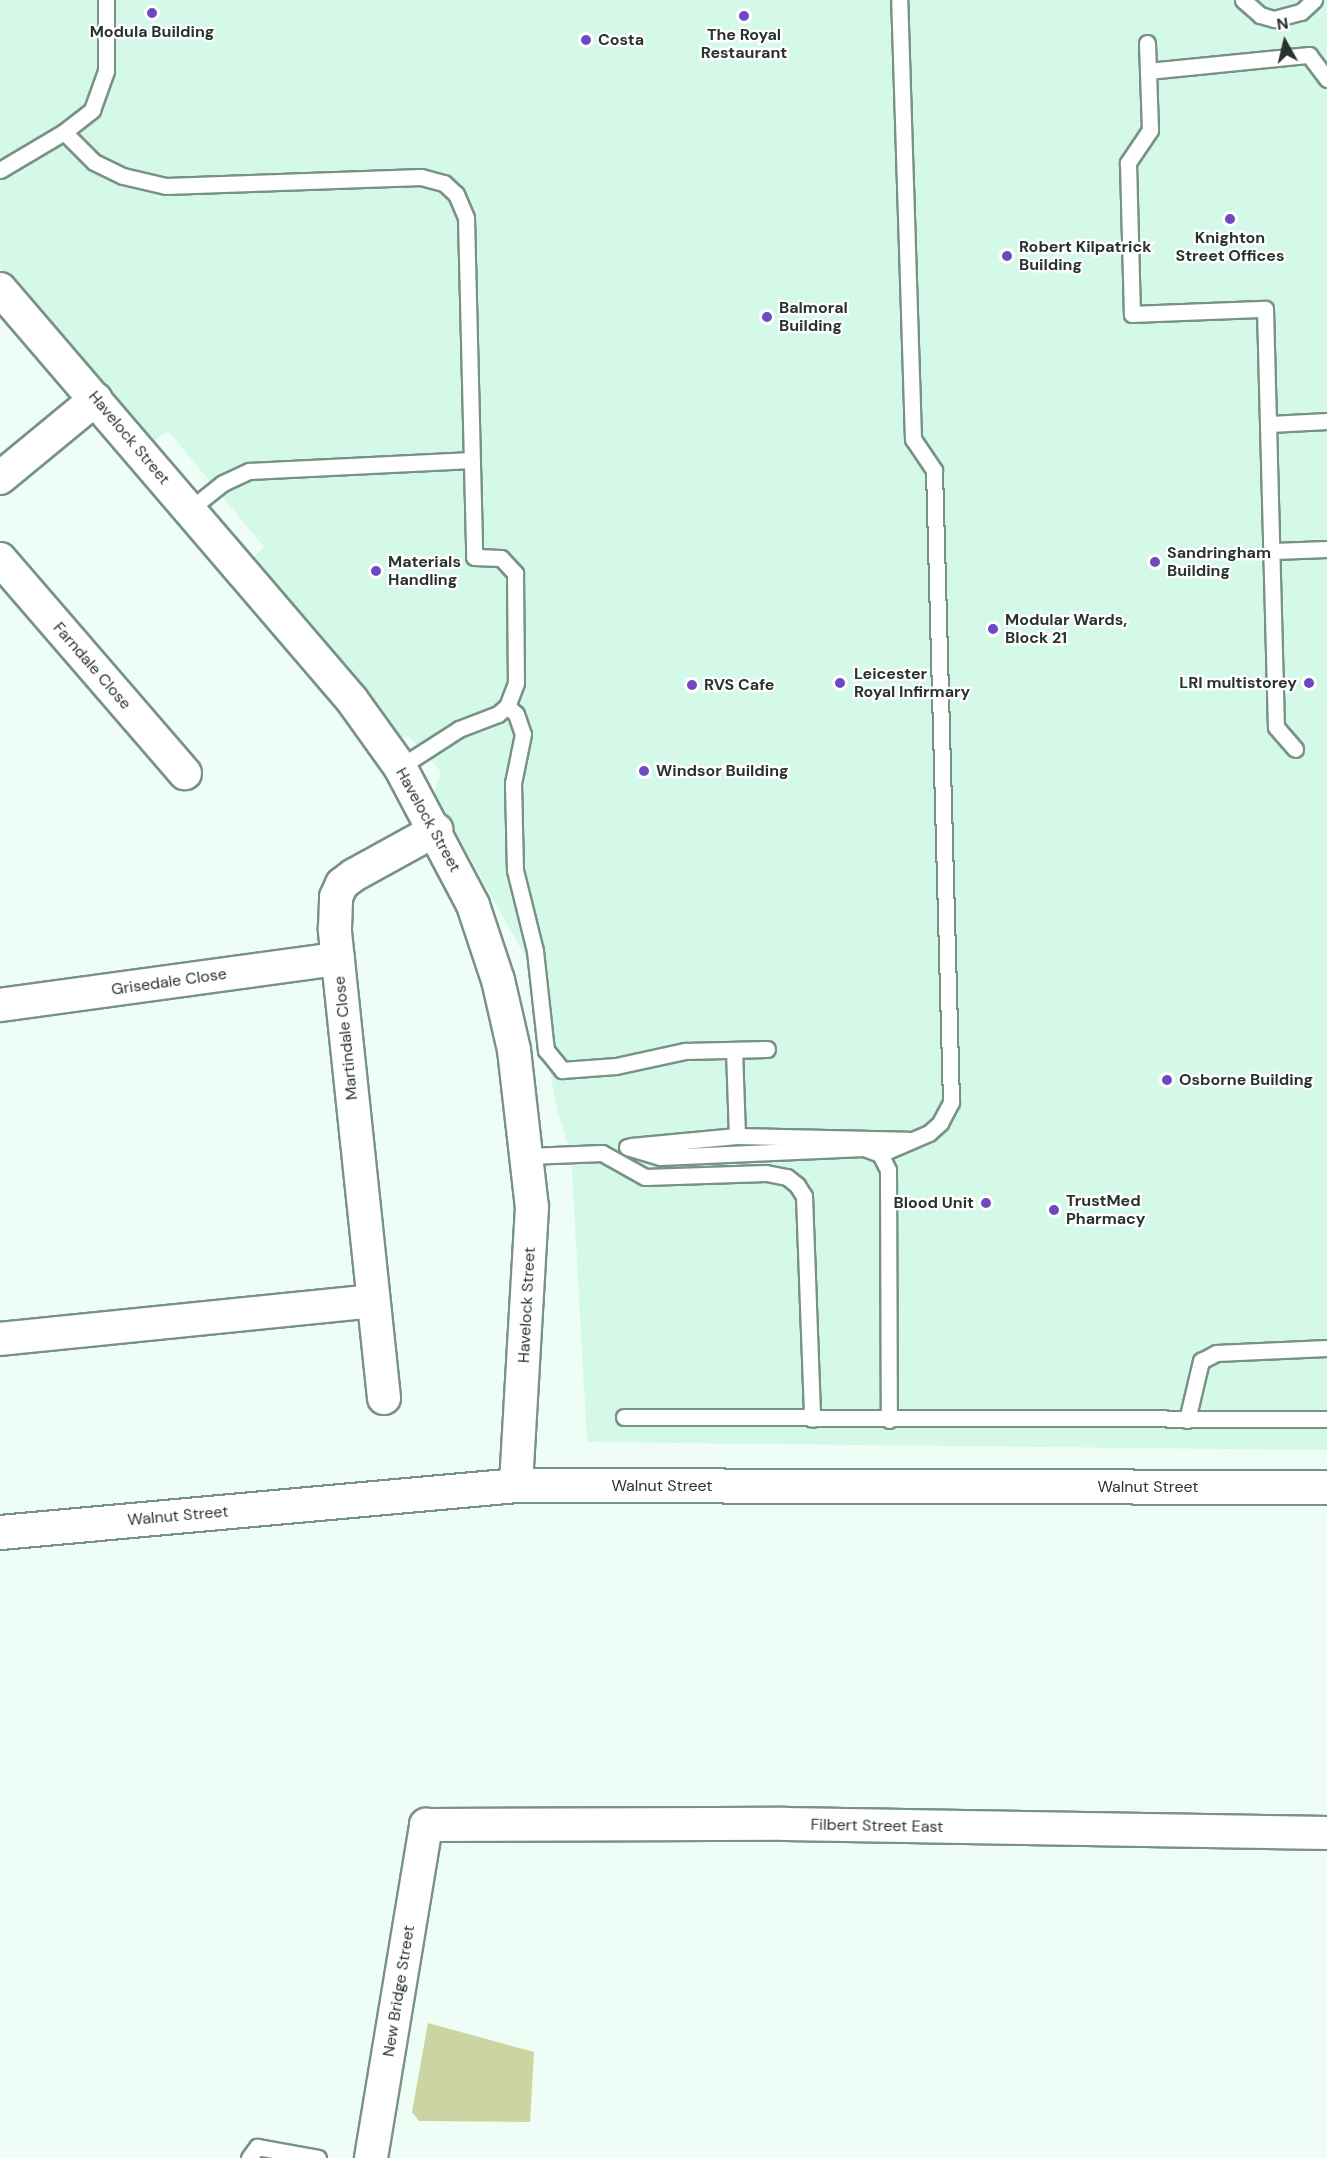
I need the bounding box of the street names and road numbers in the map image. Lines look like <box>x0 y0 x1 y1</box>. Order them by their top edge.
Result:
street label: Havelock Street <box>84 387 174 489</box>
street label: Farndale Close <box>49 619 135 713</box>
street label: Havelock Street <box>391 764 465 876</box>
street label: Grisedale Close <box>110 964 228 1000</box>
street label: Martindale Close <box>330 975 362 1101</box>
street label: Havelock Street <box>514 1246 540 1364</box>
street label: Walnut Street <box>611 1476 713 1496</box>
street label: Walnut Street <box>1097 1477 1199 1497</box>
street label: Walnut Street <box>127 1502 229 1530</box>
street label: Filbert Street East <box>810 1815 944 1837</box>
street label: New Bridge Street <box>379 1924 419 2058</box>

